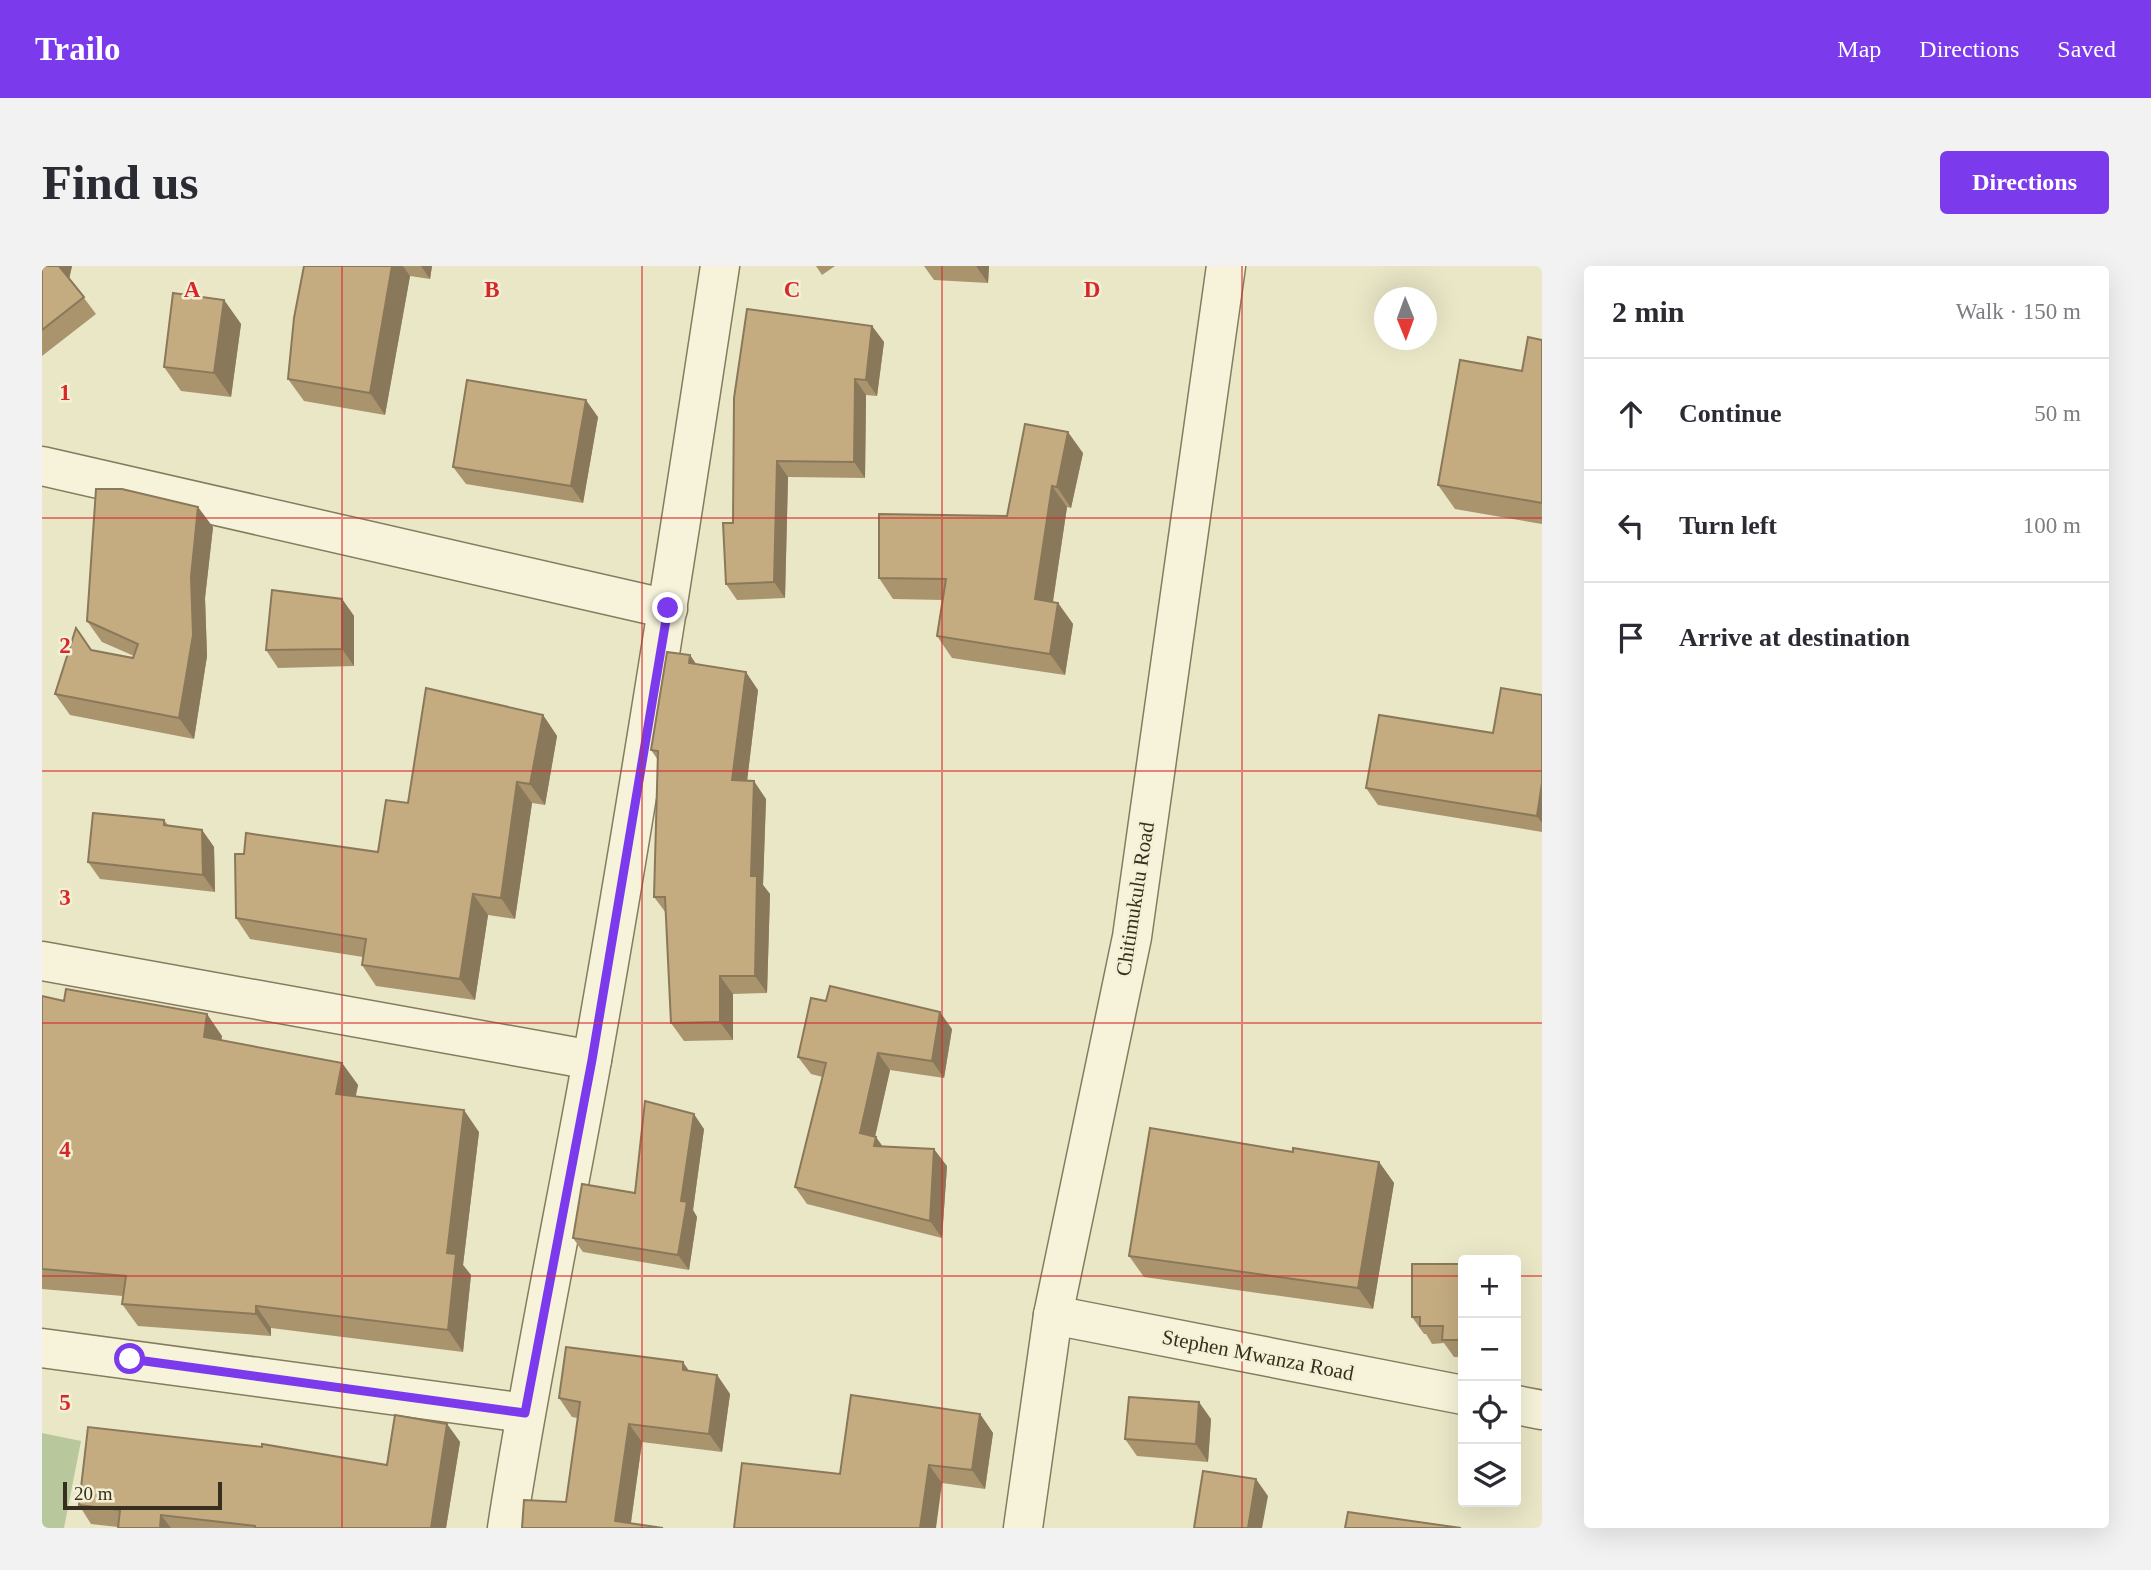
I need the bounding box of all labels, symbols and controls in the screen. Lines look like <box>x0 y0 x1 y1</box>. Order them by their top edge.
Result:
text: Trailo <box>35 31 121 67</box>
text: Map <box>1837 36 1881 62</box>
text: Directions <box>1919 36 2019 62</box>
text: Saved <box>2057 36 2116 62</box>
button: Directions <box>1940 151 2109 214</box>
text: Find us <box>42 155 199 210</box>
text: A <box>184 277 201 302</box>
text: B <box>484 277 500 302</box>
text: C <box>784 277 800 302</box>
text: D <box>1084 277 1100 302</box>
north arrow <box>1374 287 1437 350</box>
text: 2 min <box>1612 295 1685 328</box>
text: Walk · 150 m <box>1956 299 2081 324</box>
text: 1 <box>59 380 71 405</box>
icon: ahead <box>1612 395 1650 433</box>
text: Continue <box>1679 399 1782 428</box>
text: 50 m <box>2034 401 2081 426</box>
icon: left <box>1612 507 1650 545</box>
text: Turn left <box>1679 511 1777 540</box>
text: 100 m <box>2023 513 2081 538</box>
route end <box>652 592 683 623</box>
icon: arrive <box>1612 619 1650 657</box>
text: Arrive at destination <box>1679 623 1910 652</box>
text: 2 <box>59 633 71 658</box>
street label: Chitimukulu Road <box>1111 820 1159 978</box>
text: 3 <box>59 885 71 910</box>
text: 4 <box>59 1137 71 1162</box>
map controls <box>1458 1255 1521 1507</box>
button: + <box>1458 1255 1521 1318</box>
button: − <box>1458 1318 1521 1381</box>
street label: Stephen Mwanza Road <box>1160 1325 1356 1385</box>
route start <box>114 1343 145 1374</box>
button: locate <box>1458 1381 1521 1444</box>
text: 5 <box>59 1390 71 1415</box>
button: layers <box>1458 1444 1521 1507</box>
scale bar <box>63 1479 222 1511</box>
text: 20 m <box>74 1483 113 1504</box>

